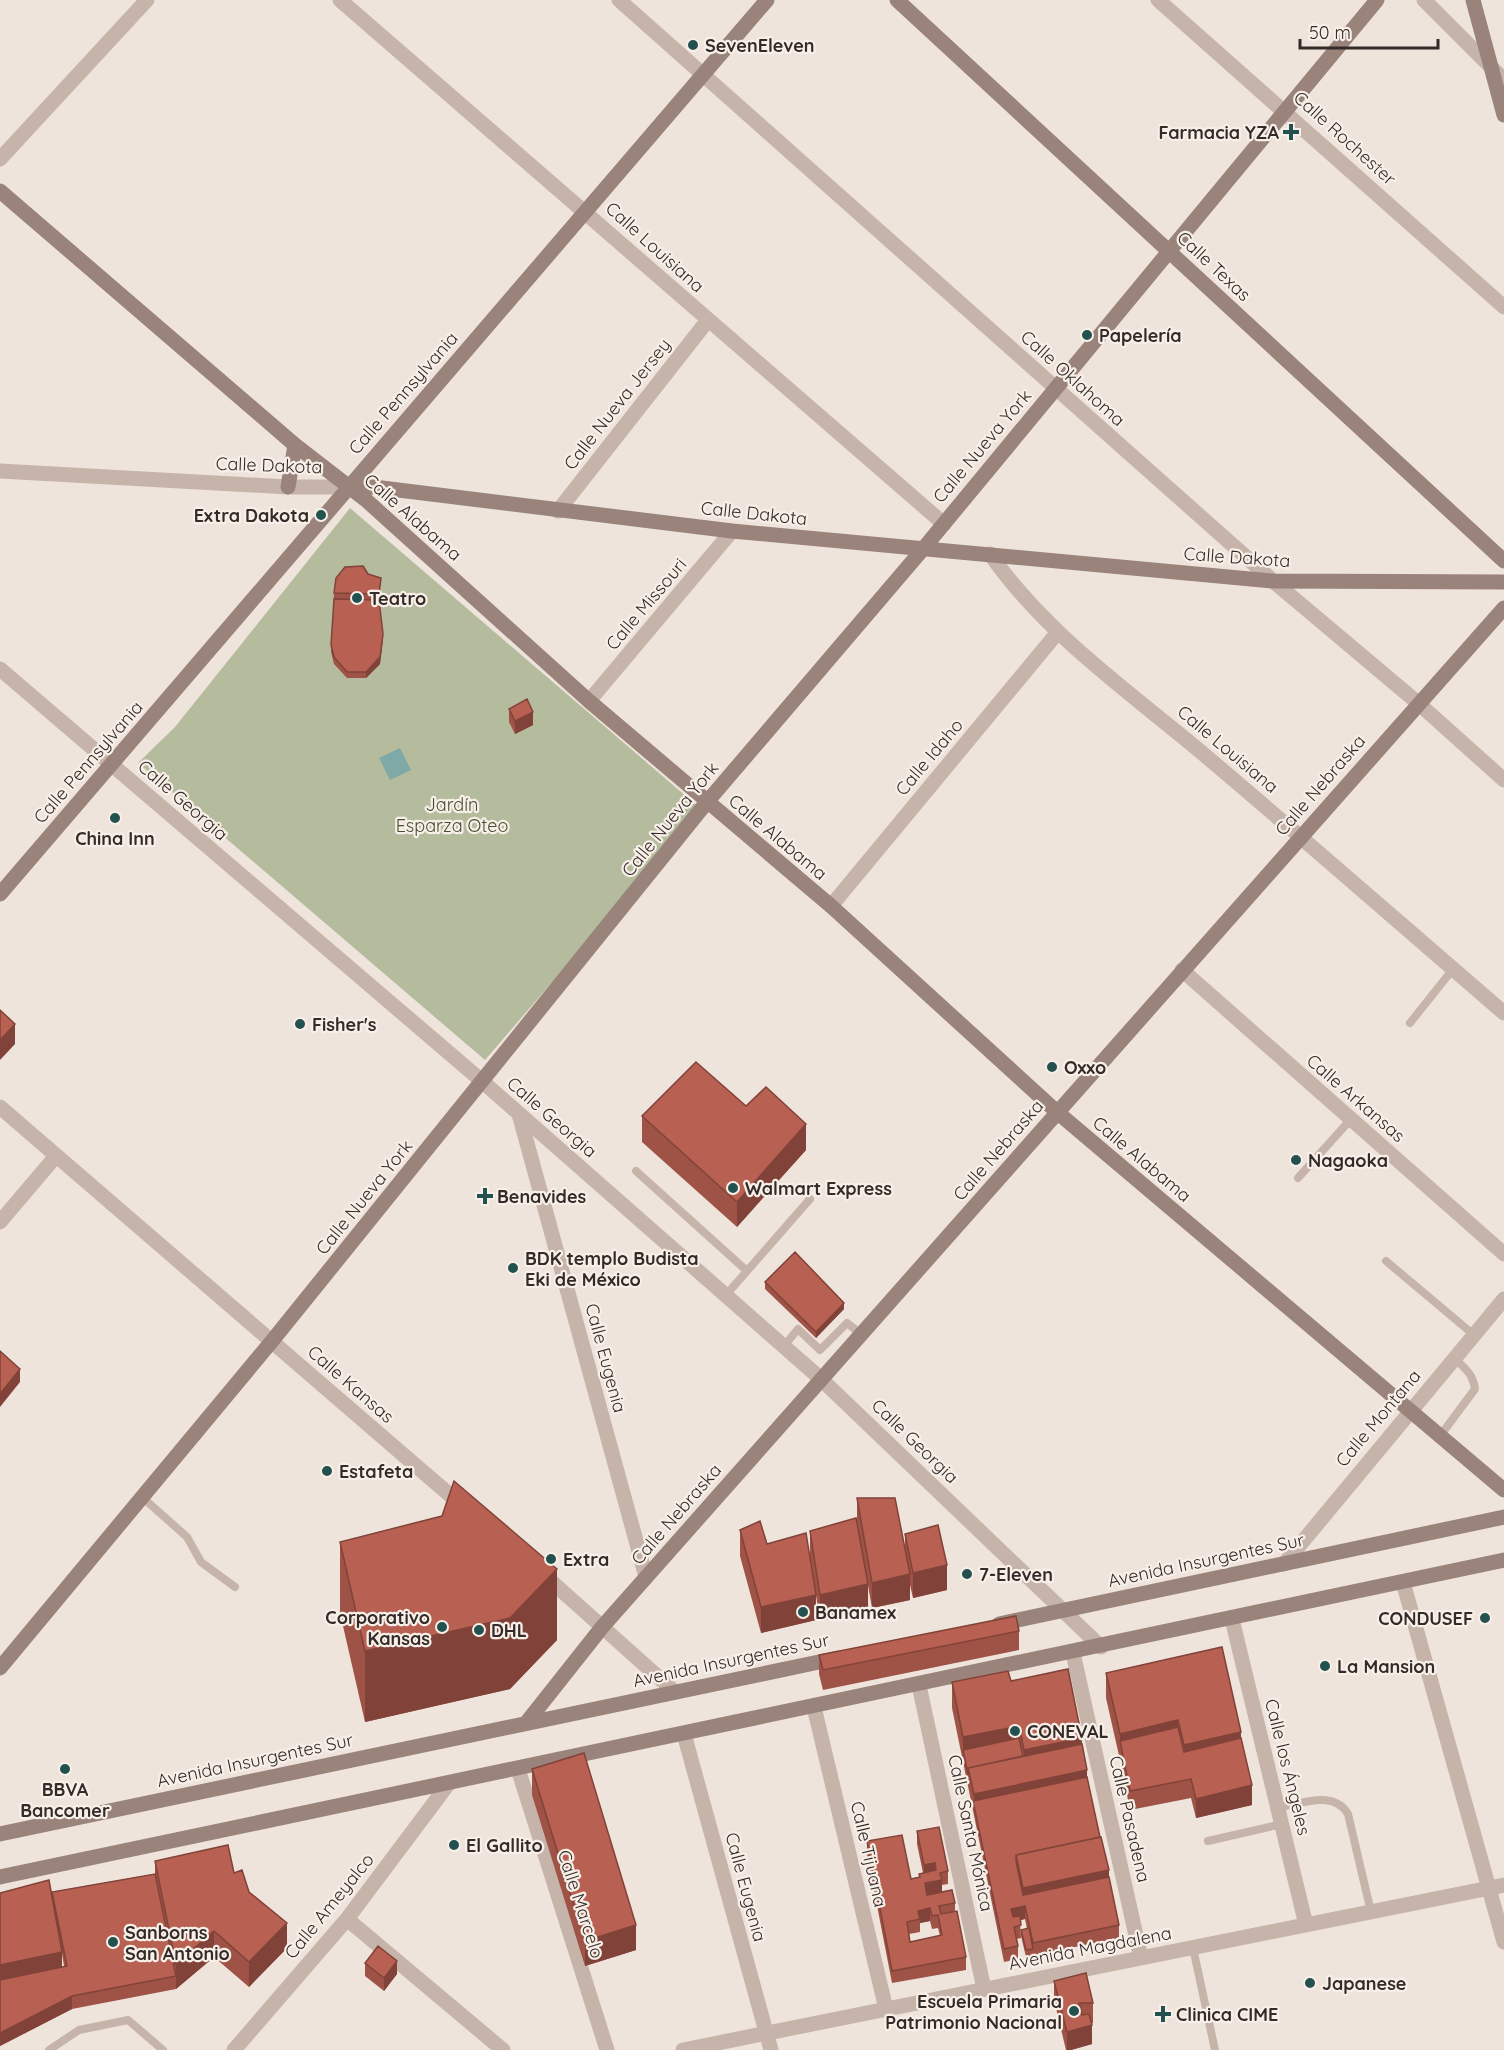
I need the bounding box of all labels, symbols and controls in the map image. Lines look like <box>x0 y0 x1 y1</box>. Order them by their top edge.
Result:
scale bar <box>1300 12 1438 50</box>
text: 50 m <box>1309 21 1351 44</box>
place label: SevenEleven <box>705 34 815 57</box>
marker: SevenEleven <box>686 38 700 52</box>
street label: Calle Rochester <box>1289 86 1401 190</box>
place label: Farmacia YZA <box>1158 121 1279 144</box>
marker: Farmacia YZA <box>1284 125 1298 139</box>
street label: Calle Louisiana <box>601 197 709 297</box>
street label: Calle Texas <box>1172 226 1256 306</box>
place label: Papelería <box>1099 324 1182 347</box>
street label: Calle Oklahoma <box>1016 325 1130 431</box>
street label: Calle Pennsylvania <box>343 327 463 459</box>
marker: Papelería <box>1080 328 1094 342</box>
street label: Calle Nueva Jersey <box>558 334 676 474</box>
street label: Calle Nueva York <box>928 384 1036 508</box>
street label: Calle Dakota <box>215 452 323 478</box>
street label: Calle Alabama <box>360 468 466 566</box>
street label: Calle Dakota <box>700 496 808 530</box>
place label: Extra Dakota <box>194 504 309 527</box>
marker: Extra Dakota <box>314 508 328 522</box>
street label: Calle Dakota <box>1183 542 1291 572</box>
street label: Calle Missouri <box>601 553 691 655</box>
place label: Teatro <box>369 587 426 610</box>
marker: Teatro <box>350 591 364 605</box>
street label: Calle Pennsylvania <box>28 696 148 828</box>
street label: Calle Louisiana <box>1173 700 1283 798</box>
street label: Calle Idaho <box>890 714 968 800</box>
street label: Calle Nebraska <box>1270 730 1370 840</box>
street label: Calle Georgia <box>133 755 233 845</box>
street label: Calle Nueva York <box>617 757 723 881</box>
street label: Calle Alabama <box>724 789 832 885</box>
park label: Jardín Esparza Oteo <box>396 793 508 837</box>
marker: China Inn <box>108 811 122 825</box>
place label: China Inn <box>75 827 155 850</box>
place label: Fisher's <box>312 1013 377 1036</box>
marker: Fisher's <box>293 1017 307 1031</box>
street label: Calle Arkansas <box>1302 1049 1410 1147</box>
place label: Oxxo <box>1064 1056 1106 1079</box>
marker: Oxxo <box>1045 1060 1059 1074</box>
street label: Calle Georgia <box>502 1072 602 1162</box>
street label: Calle Nebraska <box>948 1095 1048 1205</box>
street label: Calle Alabama <box>1088 1111 1196 1207</box>
street label: Calle Nueva York <box>311 1135 417 1259</box>
place label: Nagaoka <box>1308 1149 1388 1172</box>
marker: Nagaoka <box>1289 1153 1303 1167</box>
place label: Walmart Express <box>745 1177 892 1200</box>
marker: Walmart Express <box>726 1181 740 1195</box>
place label: Benavides <box>497 1185 586 1208</box>
marker: Benavides <box>478 1189 492 1203</box>
place label: BDK templo Budista Eki de México <box>525 1247 698 1291</box>
marker: BDK templo Budista Eki de México <box>506 1261 520 1275</box>
street label: Calle Eugenia <box>580 1301 632 1415</box>
street label: Calle Kansas <box>303 1340 399 1428</box>
street label: Calle Montana <box>1331 1365 1425 1471</box>
street label: Calle Georgia <box>867 1394 963 1488</box>
street label: Calle Nebraska <box>626 1459 726 1569</box>
place label: Estafeta <box>339 1460 413 1483</box>
marker: Estafeta <box>320 1464 334 1478</box>
street label: Avenida Insurgentes Sur <box>1106 1528 1306 1592</box>
place label: Extra <box>563 1548 609 1571</box>
marker: Extra <box>544 1552 558 1566</box>
place label: 7-Eleven <box>979 1563 1053 1586</box>
marker: 7-Eleven <box>960 1567 974 1581</box>
place label: Banamex <box>815 1601 896 1624</box>
marker: Banamex <box>796 1605 810 1619</box>
place label: Corporativo Kansas <box>325 1606 430 1650</box>
place label: CONDUSEF <box>1378 1607 1473 1630</box>
marker: CONDUSEF <box>1478 1611 1492 1625</box>
place label: DHL <box>491 1619 527 1642</box>
marker: Corporativo Kansas <box>435 1620 449 1634</box>
marker: DHL <box>472 1623 486 1637</box>
street label: Avenida Insurgentes Sur <box>631 1628 831 1692</box>
place label: La Mansion <box>1337 1655 1435 1678</box>
marker: La Mansion <box>1318 1659 1332 1673</box>
street label: Calle los Ángeles <box>1260 1696 1316 1838</box>
place label: CONEVAL <box>1027 1720 1109 1743</box>
marker: CONEVAL <box>1008 1724 1022 1738</box>
street label: Avenida Insurgentes Sur <box>155 1728 355 1792</box>
street label: Calle Santa Mónica <box>943 1753 999 1913</box>
street label: Calle Pasadena <box>1104 1753 1156 1885</box>
marker: BBVA Bancomer <box>58 1762 72 1776</box>
place label: BBVA Bancomer <box>20 1778 110 1822</box>
street label: Calle Tijuana <box>846 1799 892 1909</box>
street label: Calle Eugenia <box>720 1830 772 1944</box>
place label: El Gallito <box>466 1834 543 1857</box>
marker: El Gallito <box>447 1838 461 1852</box>
street label: Calle Marcelo <box>553 1847 609 1961</box>
street label: Calle Ameyalco <box>279 1849 379 1963</box>
place label: Sanborns San Antonio <box>125 1921 230 1965</box>
street label: Avenida Magdalena <box>1006 1921 1174 1975</box>
marker: Sanborns San Antonio <box>106 1935 120 1949</box>
place label: Japanese <box>1322 1972 1407 1995</box>
marker: Japanese <box>1303 1976 1317 1990</box>
place label: Escuela Primaria Patrimonio Nacional <box>885 1990 1062 2034</box>
place label: Clinica CIME <box>1176 2003 1278 2026</box>
marker: Escuela Primaria Patrimonio Nacional <box>1067 2004 1081 2018</box>
marker: Clinica CIME <box>1154 2005 1172 2023</box>

